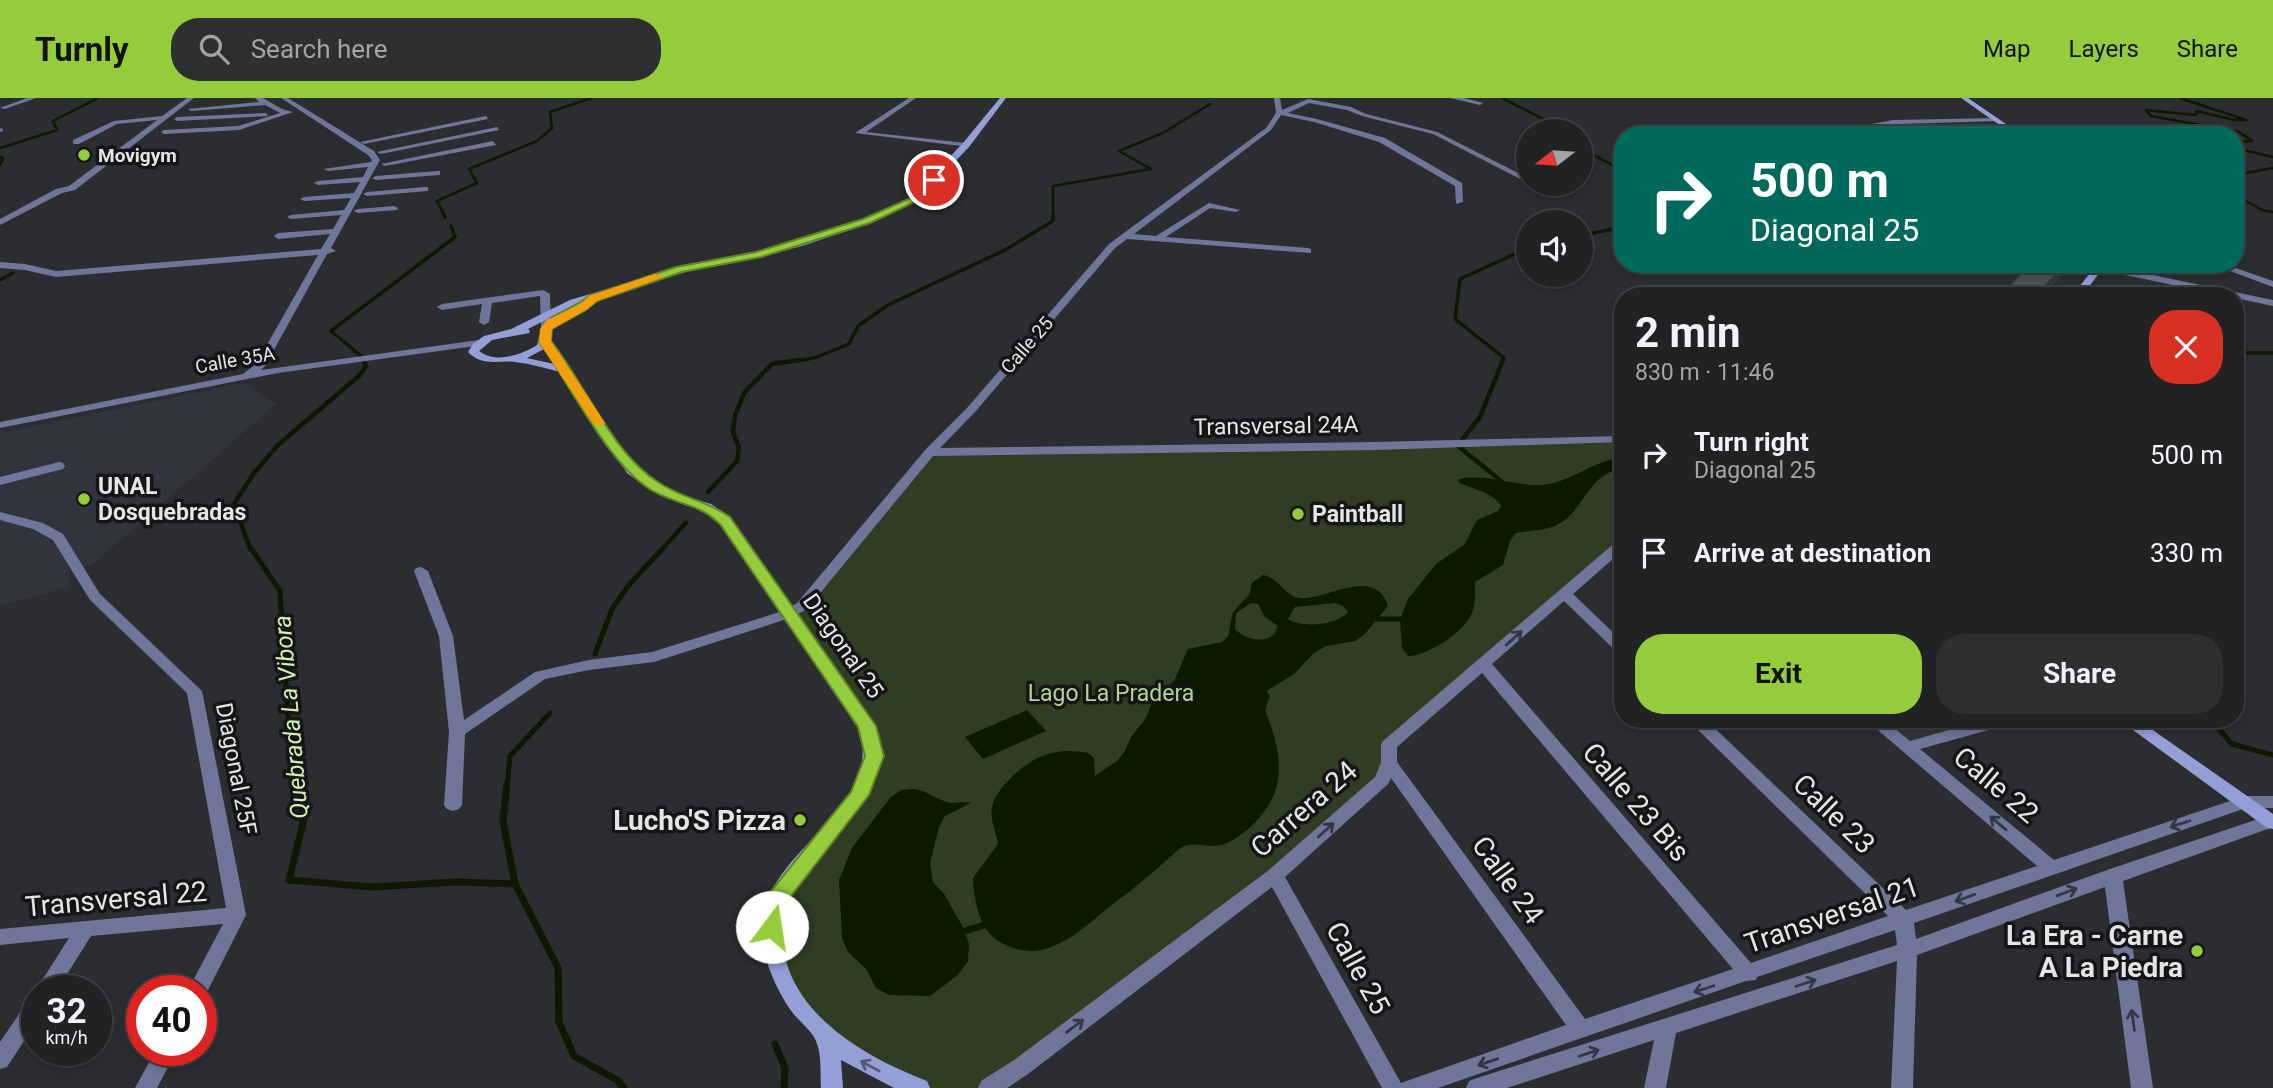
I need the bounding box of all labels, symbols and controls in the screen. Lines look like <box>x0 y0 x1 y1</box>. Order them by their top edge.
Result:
search box <box>171 18 661 81</box>
text: Turnly <box>35 30 129 69</box>
icon: search <box>195 30 233 68</box>
text: Search here <box>251 34 387 64</box>
text: Map <box>1983 35 2031 63</box>
text: Layers <box>2069 35 2139 63</box>
text: Share <box>2177 35 2238 63</box>
north arrow <box>1516 119 1592 196</box>
map controls <box>1516 119 1593 287</box>
place label: Movigym <box>98 144 177 167</box>
marker: Movigym <box>76 147 92 163</box>
pin <box>904 150 964 210</box>
text: 500 m <box>1750 152 1889 209</box>
icon: right <box>1635 154 1726 245</box>
icon: arrive <box>915 161 953 199</box>
button: sound <box>1516 210 1593 287</box>
text: Diagonal 25 <box>1750 211 1919 249</box>
text: 2 min <box>1635 308 1741 357</box>
button: close <box>2149 310 2223 384</box>
street label: Calle 25 <box>996 312 1058 378</box>
street label: Calle 35A <box>193 342 277 378</box>
text: 830 m · 11:46 <box>1635 359 1774 386</box>
street label: Transversal 24A <box>1193 411 1359 441</box>
text: Turn right <box>1694 427 1809 457</box>
icon: right <box>1635 436 1673 474</box>
text: 500 m <box>2150 440 2223 470</box>
text: Diagonal 25 <box>1694 457 1816 484</box>
place label: UNAL Dosquebradas <box>98 473 246 526</box>
marker: UNAL Dosquebradas <box>76 491 92 507</box>
place label: Paintball <box>1312 501 1403 528</box>
marker: Paintball <box>1290 506 1306 522</box>
icon: arrive <box>1635 534 1673 572</box>
text: Arrive at destination <box>1694 538 1931 568</box>
text: 330 m <box>2150 538 2223 568</box>
street label: Diagonal 25 <box>797 588 889 704</box>
water label: Quebrada La Vibora <box>268 614 314 820</box>
one-way arrow <box>1504 630 1522 646</box>
button: Exit <box>1635 634 1922 714</box>
button: Share <box>1936 634 2223 714</box>
park label: Lago La Pradera <box>1028 680 1194 707</box>
street label: Diagonal 25F <box>210 701 262 838</box>
street label: Calle 23 Bis <box>1576 736 1696 868</box>
street label: Calle 22 <box>1947 740 2045 830</box>
street label: Carrera 24 <box>1244 754 1364 864</box>
street label: Calle 23 <box>1786 767 1882 861</box>
place label: Lucho'S Pizza <box>613 804 786 837</box>
marker: Lucho'S Pizza <box>792 812 808 828</box>
one-way arrow <box>1989 815 2007 831</box>
one-way arrow <box>2169 818 2191 831</box>
one-way arrow <box>1317 822 1335 838</box>
street label: Calle 24 <box>1465 830 1551 930</box>
street label: Transversal 21 <box>1740 870 1924 960</box>
street label: Transversal 22 <box>24 875 208 923</box>
one-way arrow <box>2055 885 2077 897</box>
position arrow <box>735 890 809 964</box>
one-way arrow <box>1954 893 1976 905</box>
street label: Calle 25 <box>1319 916 1397 1020</box>
place label: La Era - Carne A La Piedra <box>2006 919 2183 984</box>
marker: La Era - Carne A La Piedra <box>2189 943 2205 959</box>
speed limit sign: 40 <box>126 975 217 1066</box>
one-way arrow <box>1794 976 1816 988</box>
one-way arrow <box>1693 983 1715 996</box>
text: 32 <box>46 991 87 1032</box>
one-way arrow <box>2126 1010 2139 1032</box>
one-way arrow <box>1066 1019 1084 1034</box>
text: km/h <box>45 1027 88 1048</box>
one-way arrow <box>1578 1045 1600 1058</box>
one-way arrow <box>1478 1057 1500 1069</box>
one-way arrow <box>860 1059 881 1073</box>

